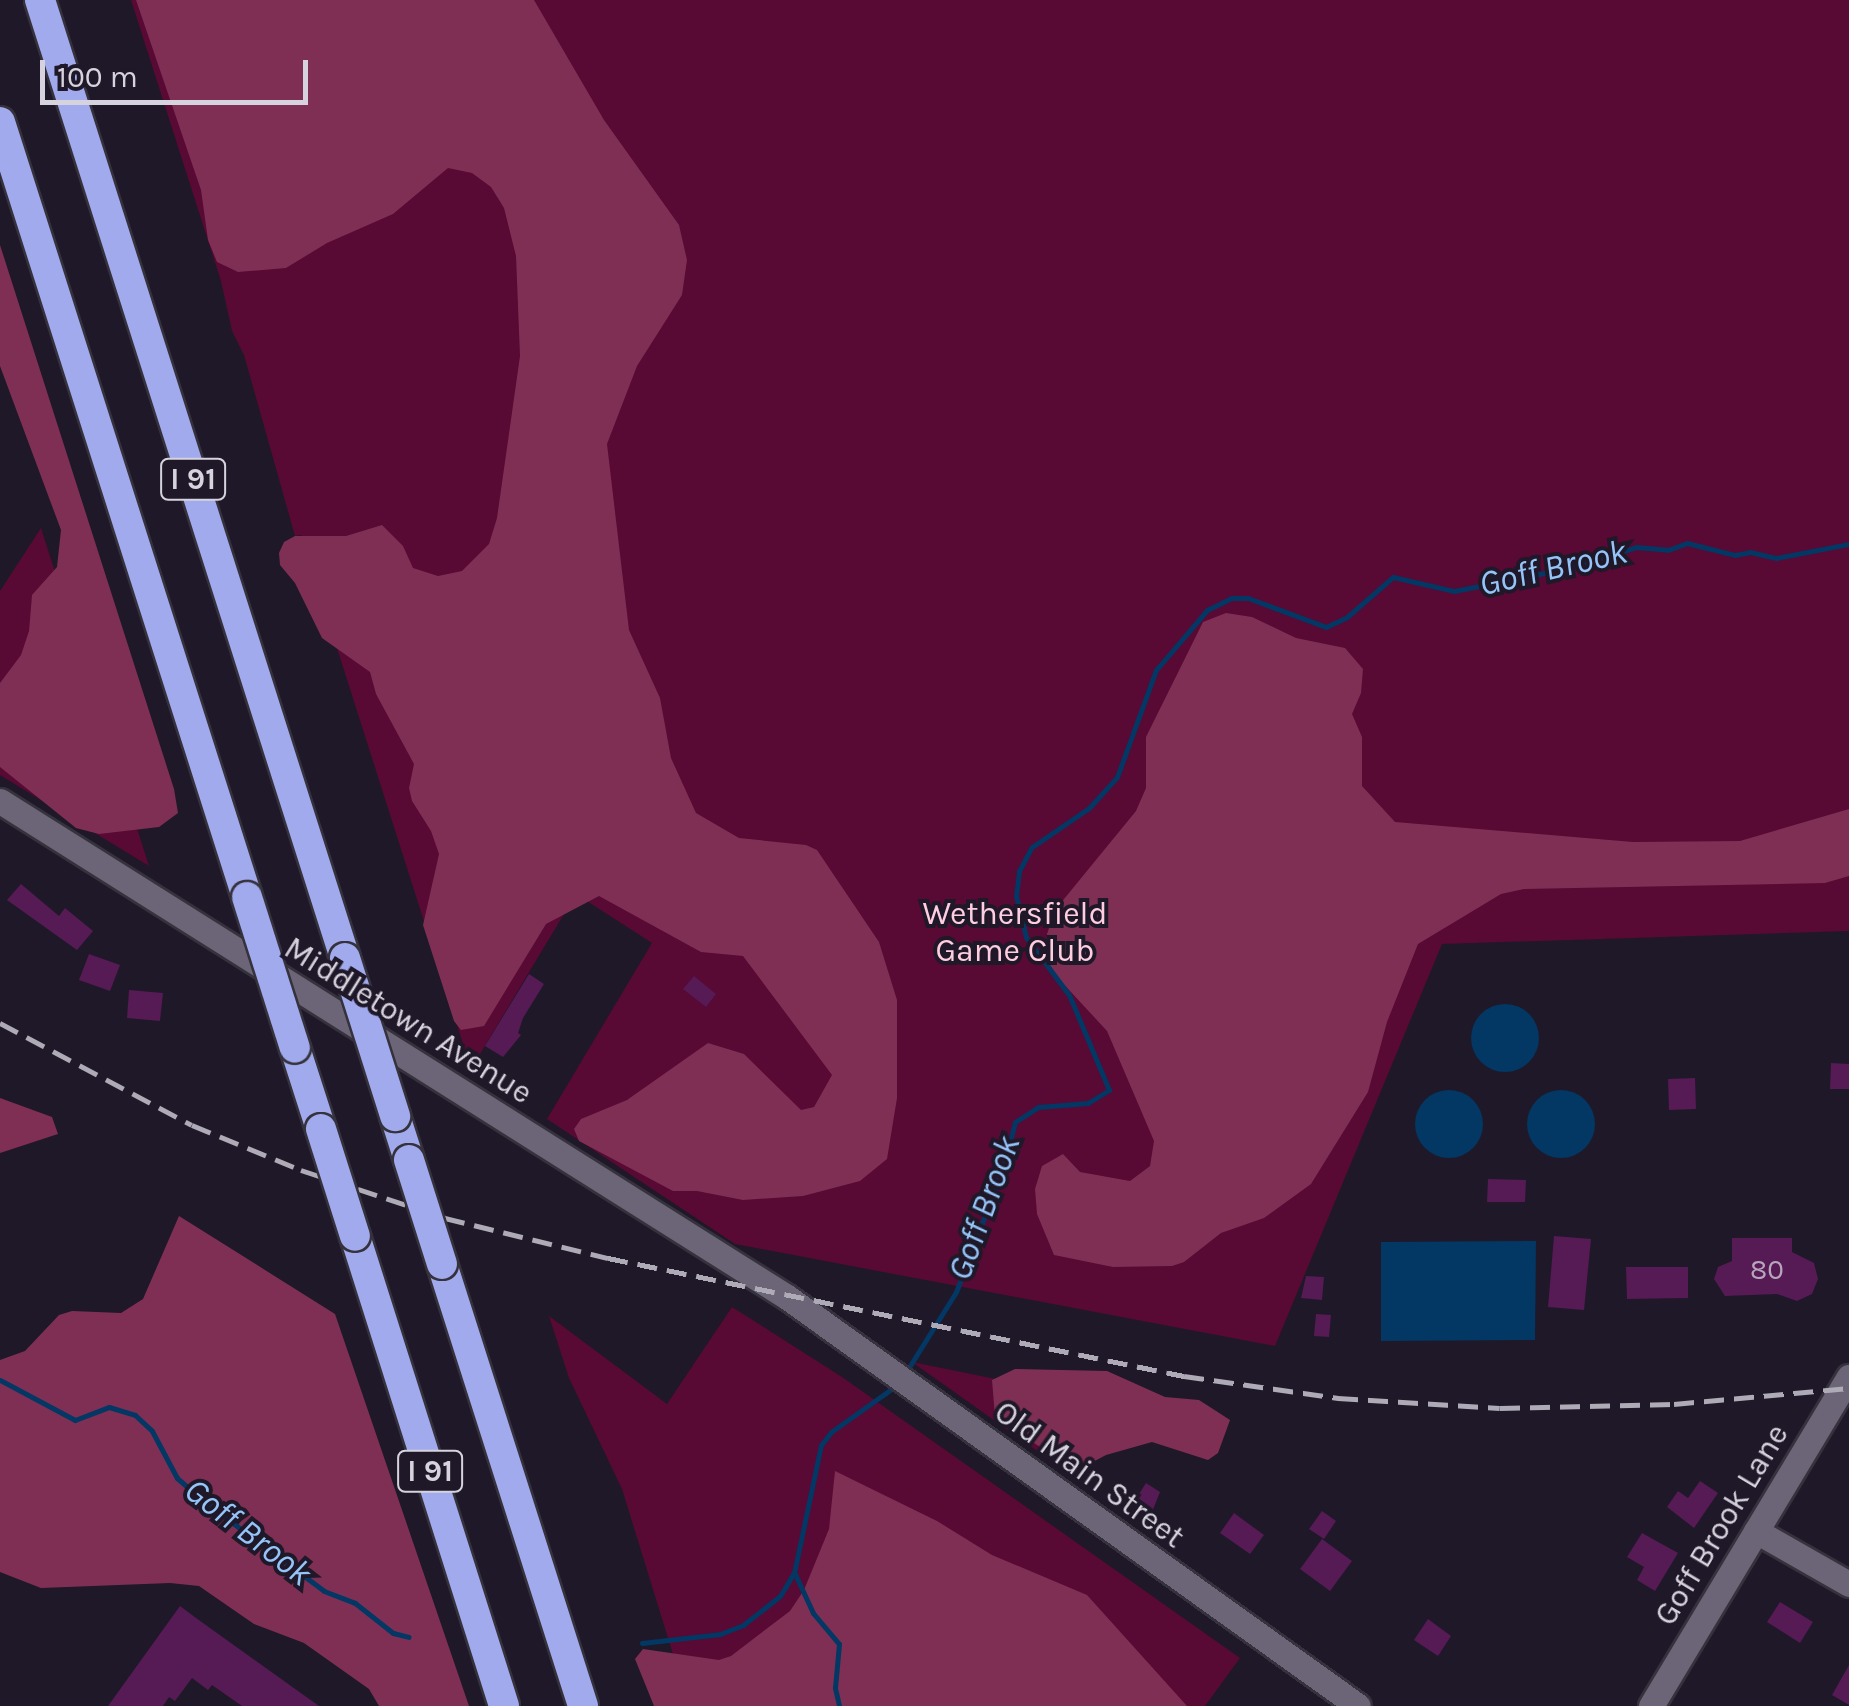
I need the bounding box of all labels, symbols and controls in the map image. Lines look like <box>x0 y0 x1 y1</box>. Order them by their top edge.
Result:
scale bar <box>45 40 312 102</box>
text: 100 m <box>57 59 138 95</box>
road number: I 91 <box>158 454 228 504</box>
water label: Goff Brook <box>1475 531 1631 605</box>
park label: Wethersfield Game Club <box>922 896 1108 971</box>
street label: Middletown Avenue <box>277 929 539 1113</box>
water label: Goff Brook <box>939 1130 1029 1286</box>
house number: 80 <box>1750 1253 1784 1287</box>
street label: Old Main Street <box>987 1393 1191 1557</box>
street label: Goff Brook Lane <box>1647 1417 1797 1633</box>
road number: I 91 <box>395 1446 465 1496</box>
water label: Goff Brook <box>176 1469 320 1595</box>

